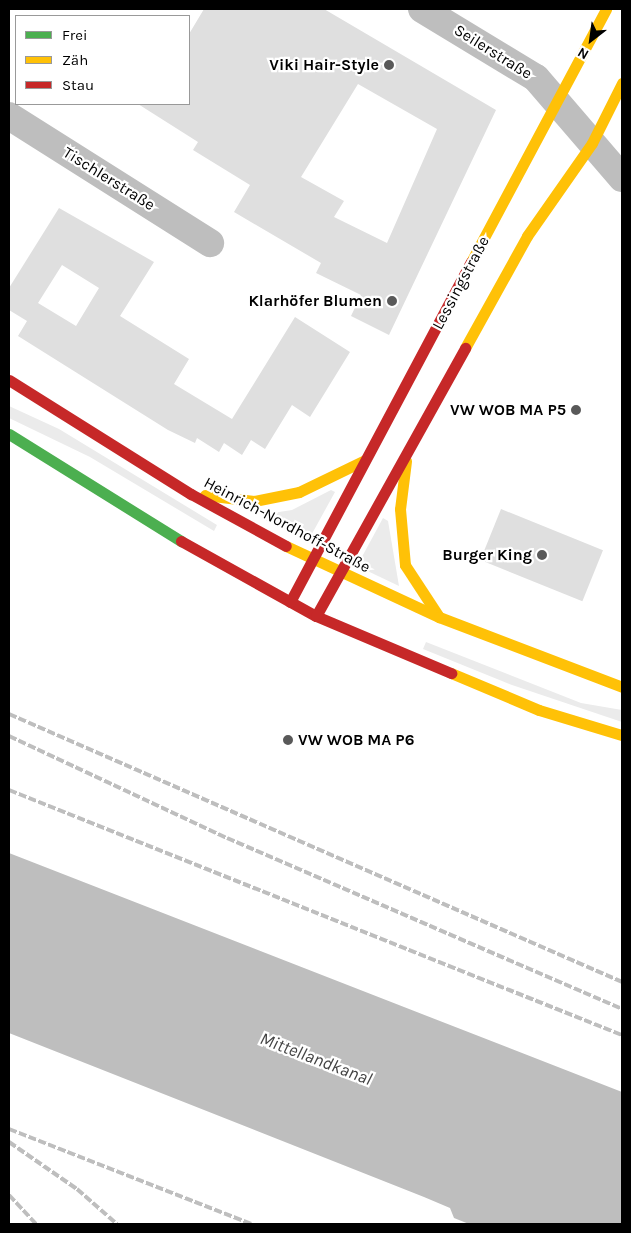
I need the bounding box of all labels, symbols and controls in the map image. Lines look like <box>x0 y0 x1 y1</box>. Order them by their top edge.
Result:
legend <box>15 15 190 105</box>
north arrow <box>566 15 616 65</box>
street label: Seilerstraße <box>451 20 535 84</box>
text: Frei <box>62 26 87 44</box>
text: N <box>575 44 592 63</box>
text: Zäh <box>62 51 88 69</box>
place label: Viki Hair-Style <box>269 55 379 75</box>
marker: Viki Hair-Style <box>383 59 395 71</box>
text: Stau <box>62 76 94 94</box>
street label: Tischlerstraße <box>60 143 158 215</box>
street label: Lessingstraße <box>428 233 494 333</box>
place label: Klarhöfer Blumen <box>248 291 382 311</box>
marker: Klarhöfer Blumen <box>386 295 398 307</box>
place label: VW WOB MA P5 <box>450 400 566 420</box>
marker: VW WOB MA P5 <box>570 404 582 416</box>
street label: Heinrich-Nordhoff-Straße <box>201 473 373 577</box>
place label: Burger King <box>442 545 532 565</box>
marker: Burger King <box>536 549 548 561</box>
place label: VW WOB MA P6 <box>298 730 414 750</box>
marker: VW WOB MA P6 <box>282 734 294 746</box>
water label: Mittellandkanal <box>257 1028 375 1090</box>

